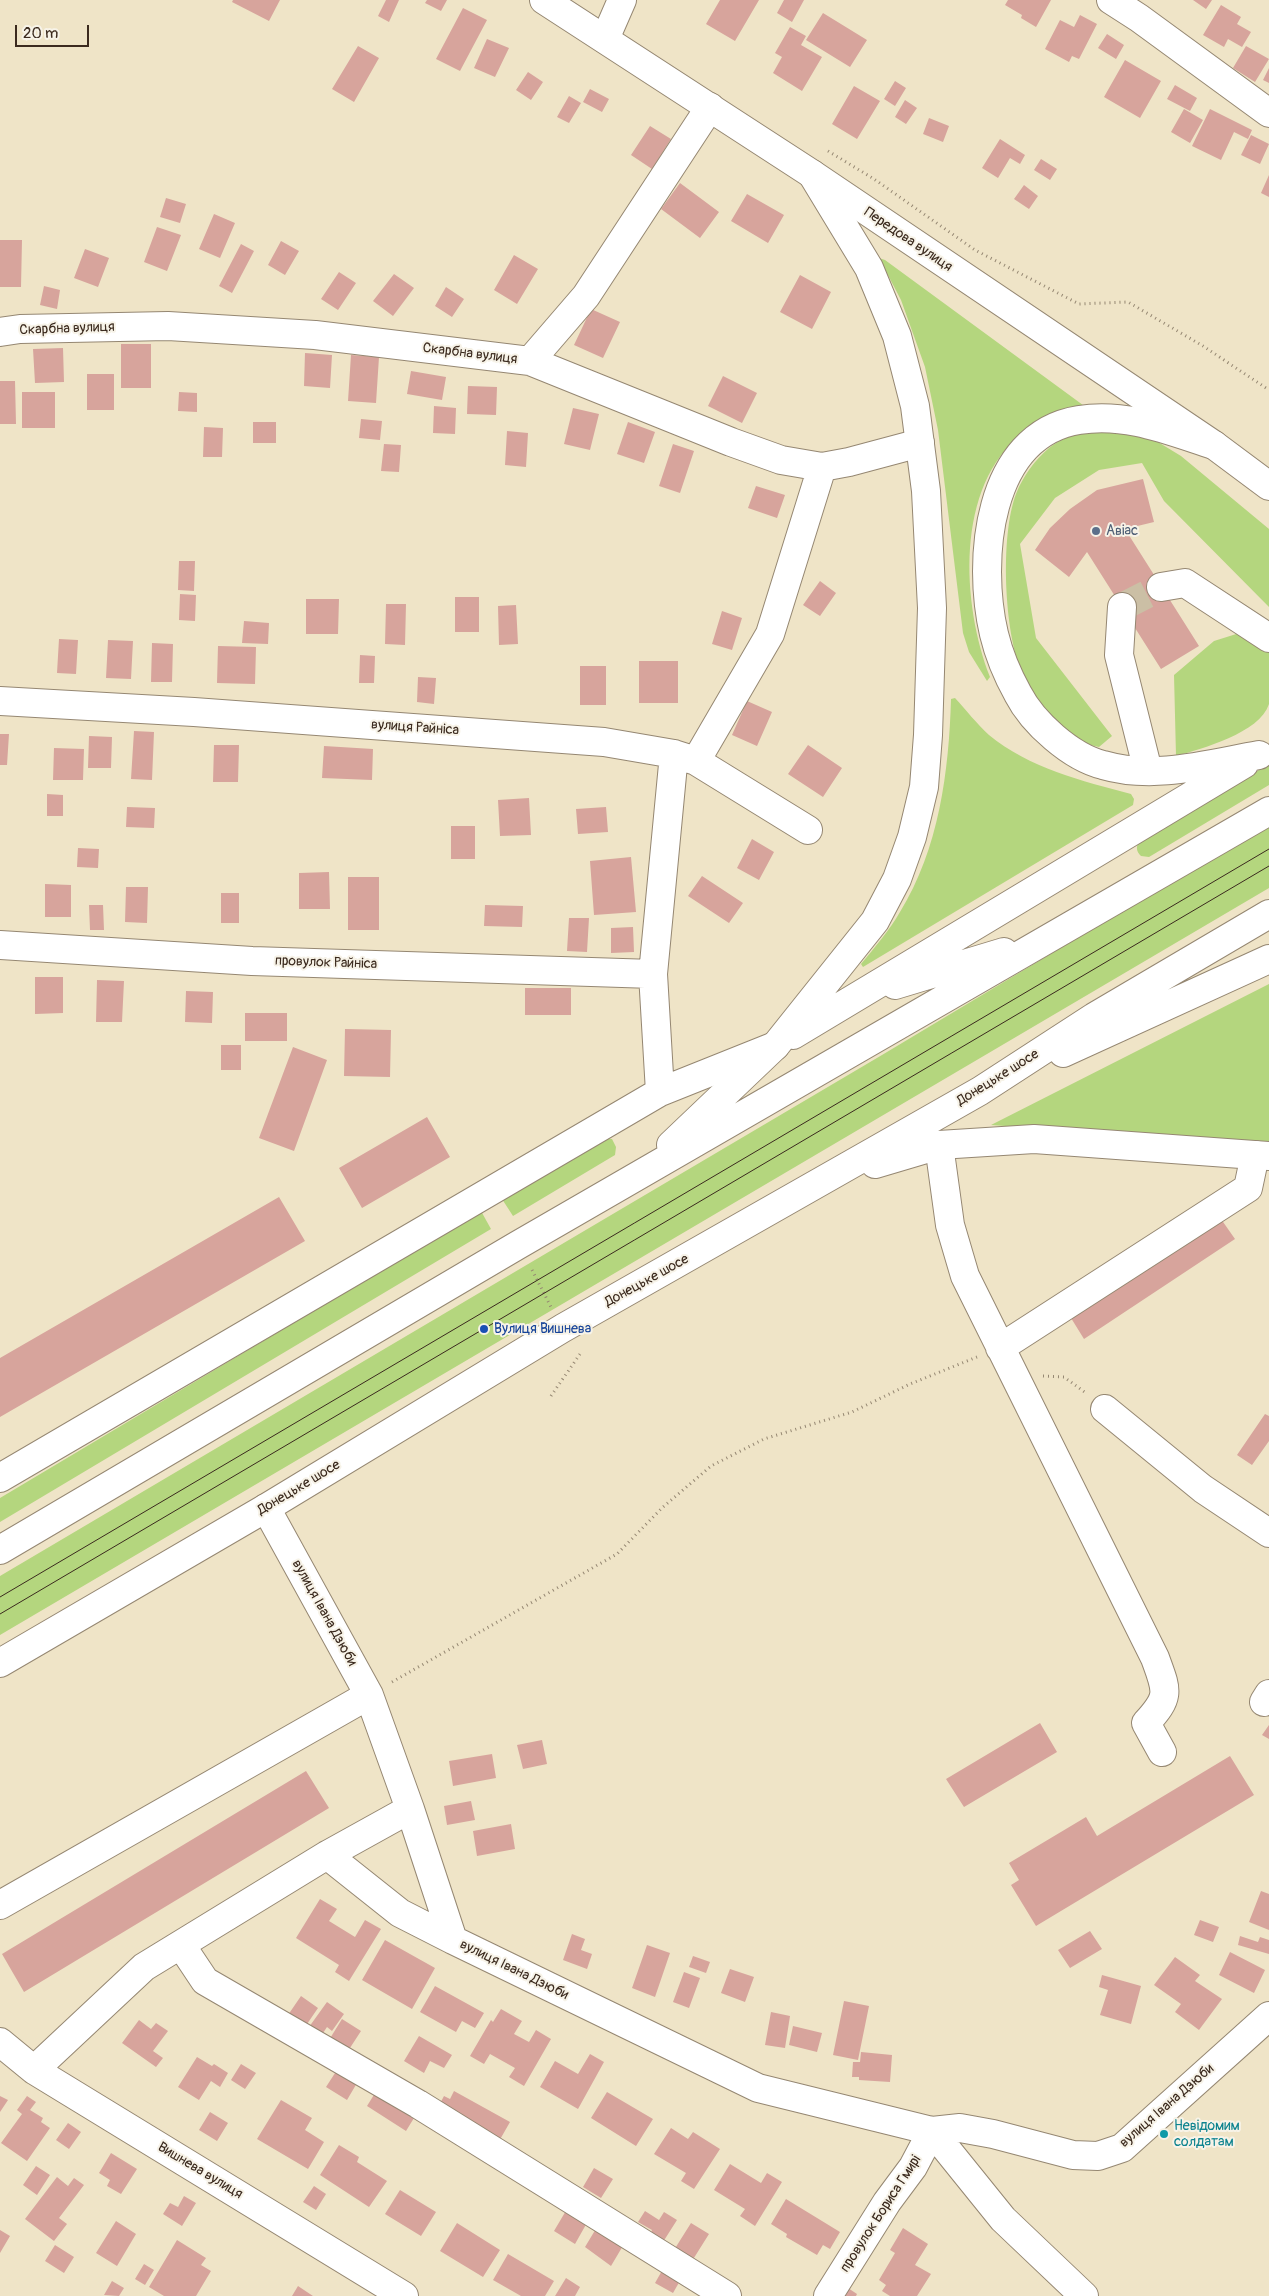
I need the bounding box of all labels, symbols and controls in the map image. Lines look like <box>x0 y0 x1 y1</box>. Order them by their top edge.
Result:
scale bar <box>18 15 91 47</box>
text: 20 m <box>23 24 58 43</box>
street label: Передова вулиця <box>861 204 955 276</box>
street label: Скарбна вулиця <box>19 319 115 339</box>
street label: Скарбна вулиця <box>422 340 518 368</box>
place label: Авіас <box>1106 523 1138 539</box>
marker: Авіас <box>1090 525 1102 537</box>
street label: вулиця Райніса <box>370 717 460 739</box>
street label: провулок Райніса <box>274 953 378 973</box>
street label: Донецьке шосе <box>954 1046 1042 1110</box>
street label: Донецьке шосе <box>602 1251 692 1311</box>
place label: Вулиця Вишнева <box>494 1321 591 1337</box>
marker: Вулиця Вишнева <box>478 1323 490 1335</box>
street label: Донецьке шосе <box>255 1457 343 1519</box>
street label: вулиця Івана Дзюби <box>288 1557 360 1669</box>
street label: вулиця Івана Дзюби <box>457 1936 571 2004</box>
street label: вулиця Івана Дзюби <box>1117 2061 1217 2151</box>
place label: Невідомим солдатам <box>1174 2118 1240 2150</box>
marker: Невідомим солдатам <box>1158 2128 1170 2140</box>
street label: Вишнева вулиця <box>154 2139 246 2203</box>
street label: провулок Бориса Гмирі <box>837 2152 925 2276</box>

